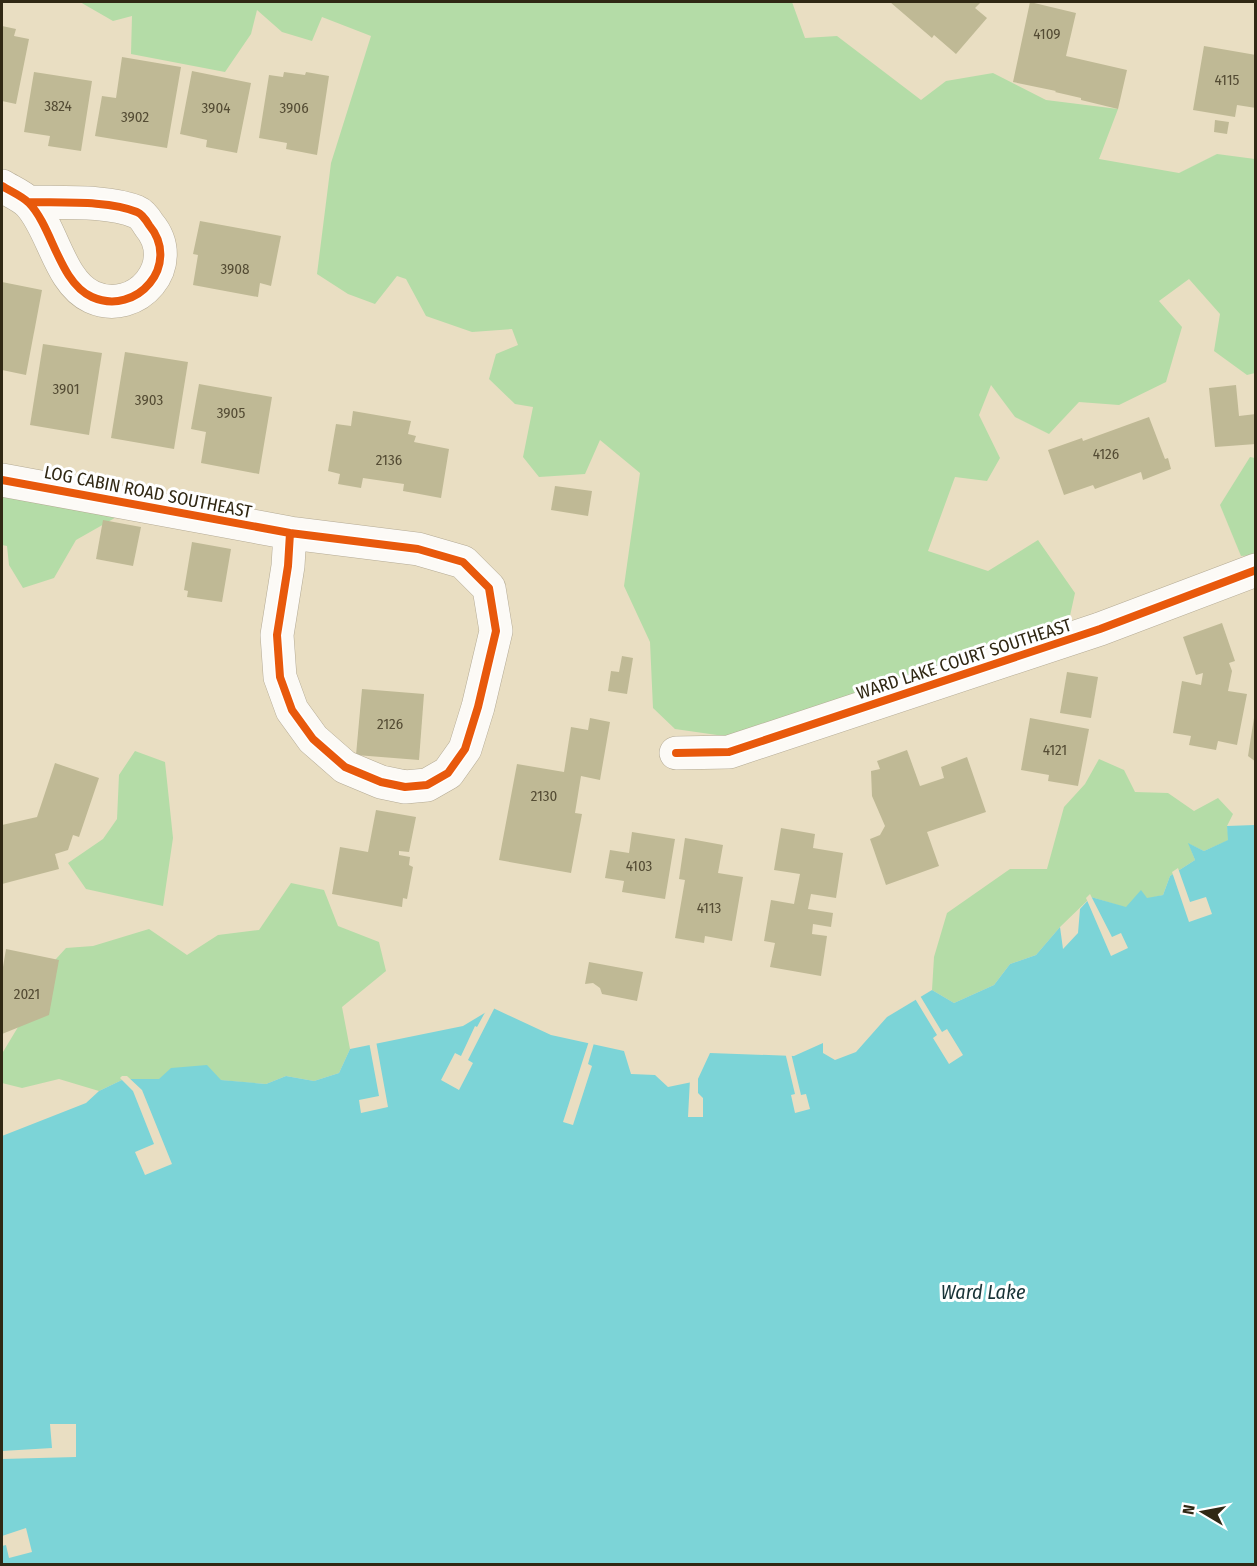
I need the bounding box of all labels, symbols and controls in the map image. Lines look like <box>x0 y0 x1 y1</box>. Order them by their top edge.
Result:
house number: 4109 <box>1033 25 1061 43</box>
house number: 4115 <box>1215 71 1240 89</box>
house number: 3824 <box>44 97 72 115</box>
house number: 3904 <box>202 99 230 117</box>
house number: 3906 <box>279 99 309 117</box>
house number: 3902 <box>121 108 149 126</box>
house number: 3908 <box>220 260 250 278</box>
house number: 3901 <box>52 380 80 398</box>
house number: 3903 <box>135 391 163 409</box>
house number: 3905 <box>217 404 245 422</box>
house number: 4126 <box>1093 445 1119 463</box>
house number: 2136 <box>376 451 402 469</box>
street label: LOG CABIN ROAD SOUTHEAST <box>42 461 254 523</box>
street label: WARD LAKE COURT SOUTHEAST <box>854 614 1075 704</box>
house number: 2126 <box>377 715 403 733</box>
house number: 4121 <box>1043 741 1067 759</box>
house number: 2130 <box>531 787 557 805</box>
house number: 4103 <box>626 857 653 875</box>
house number: 4113 <box>697 899 722 917</box>
house number: 2021 <box>14 985 40 1003</box>
water label: Ward Lake <box>941 1280 1026 1304</box>
north arrow <box>1173 1482 1233 1542</box>
text: N <box>1179 1503 1199 1516</box>

